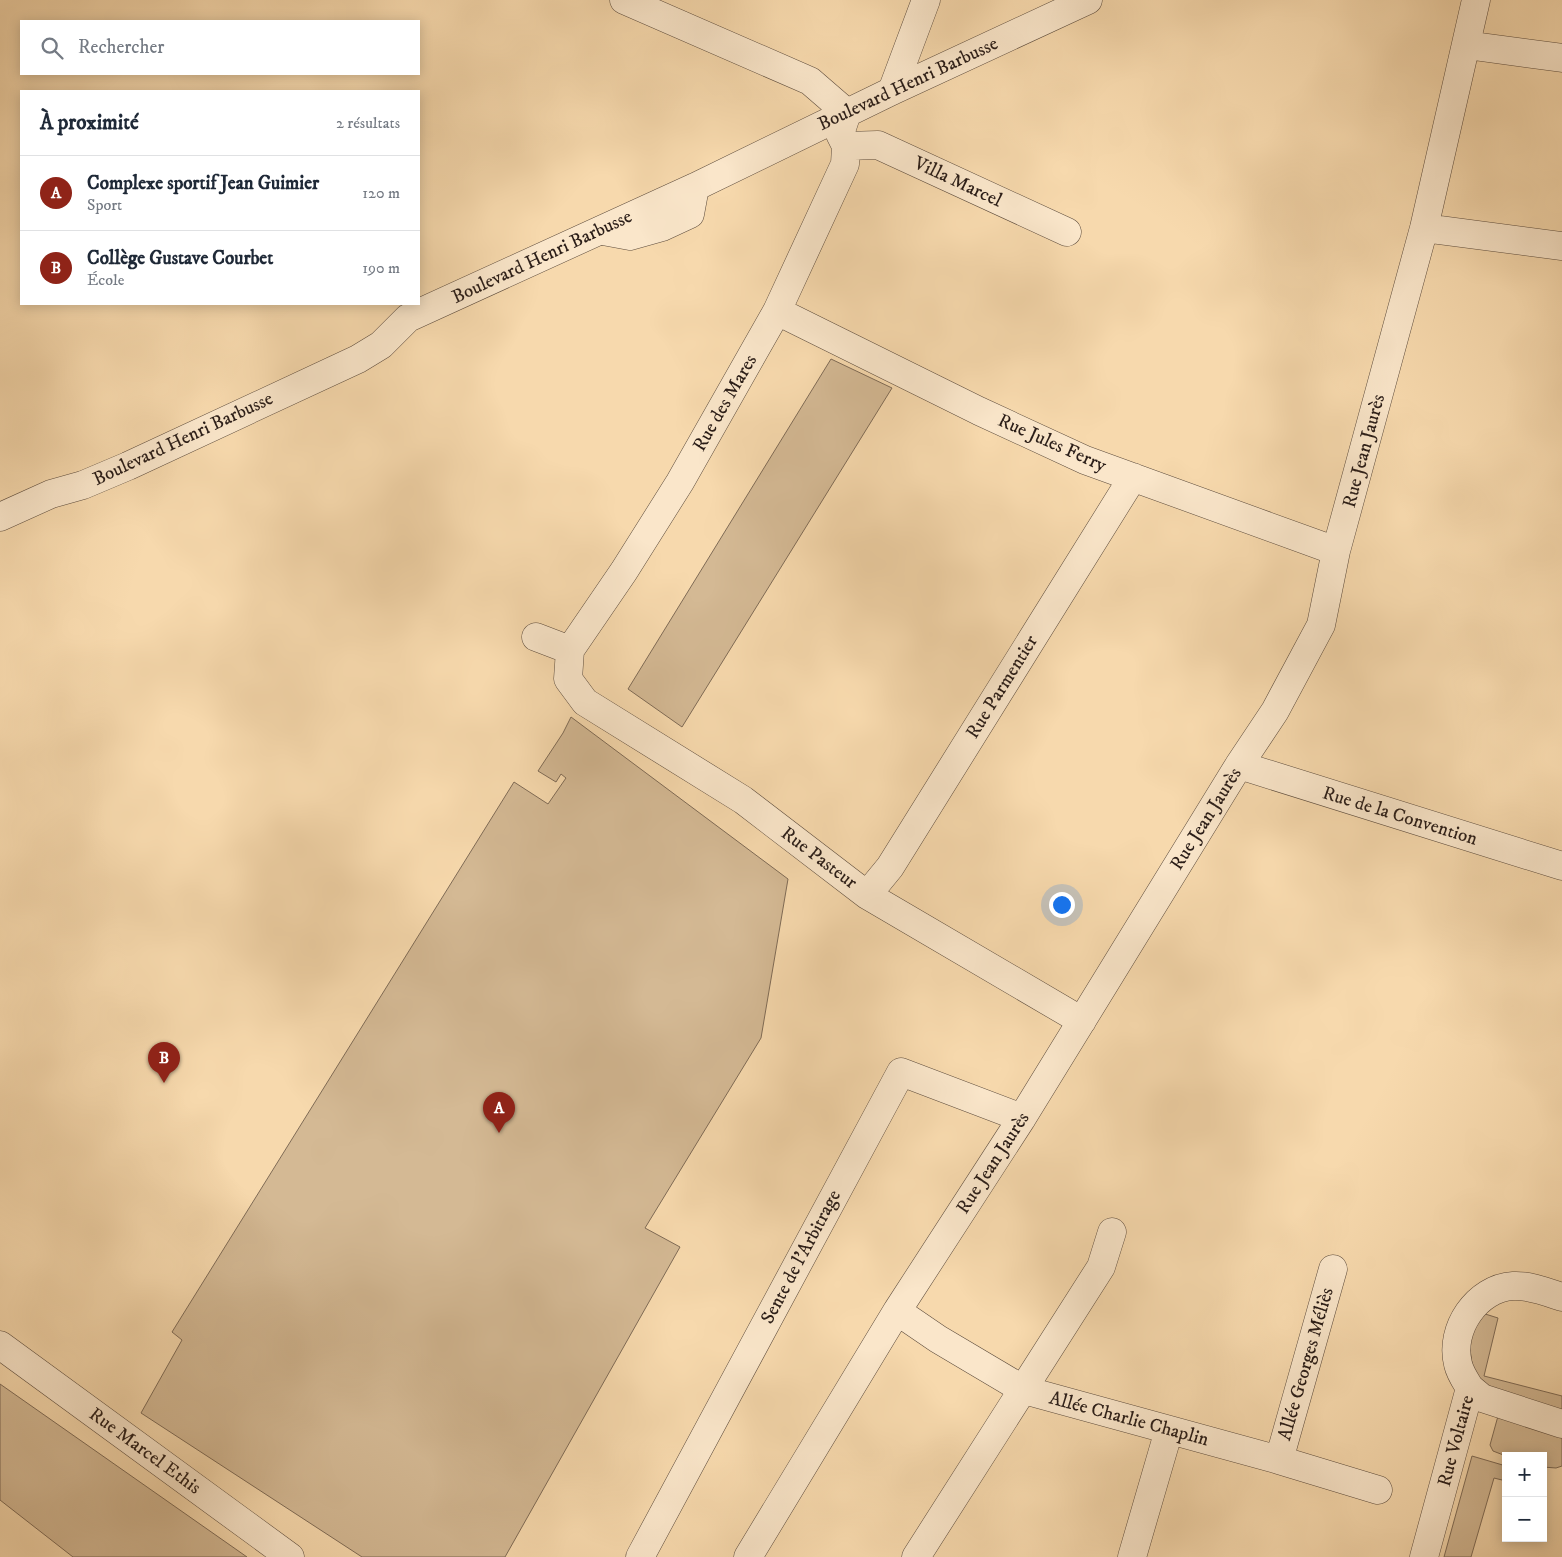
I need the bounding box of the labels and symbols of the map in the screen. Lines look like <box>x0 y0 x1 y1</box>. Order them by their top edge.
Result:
street label: Boulevard Henri Barbusse <box>814 32 1002 136</box>
street label: Villa Marcel <box>909 151 1006 213</box>
street label: Boulevard Henri Barbusse <box>448 205 636 309</box>
street label: Rue des Mares <box>688 350 762 456</box>
street label: Boulevard Henri Barbusse <box>89 387 277 491</box>
street label: Rue Jean Jaurès <box>1338 392 1390 510</box>
street label: Rue Jules Ferry <box>994 409 1111 478</box>
street label: Rue Parmentier <box>961 631 1043 743</box>
street label: Rue Jean Jaurès <box>1165 763 1247 875</box>
street label: Rue de la Convention <box>1320 781 1480 851</box>
street label: Rue Pasteur <box>776 822 862 894</box>
your location <box>1049 892 1075 918</box>
pin: B <box>148 1042 180 1083</box>
pin: A <box>483 1092 515 1133</box>
street label: Rue Jean Jaurès <box>952 1108 1034 1218</box>
street label: Sente de l'Arbitrage <box>756 1186 846 1328</box>
street label: Allée Georges Méliès <box>1273 1285 1339 1443</box>
street label: Allée Charlie Chaplin <box>1047 1387 1211 1451</box>
street label: Rue Voltaire <box>1433 1393 1479 1489</box>
street label: Rue Marcel Ethis <box>85 1403 205 1499</box>

